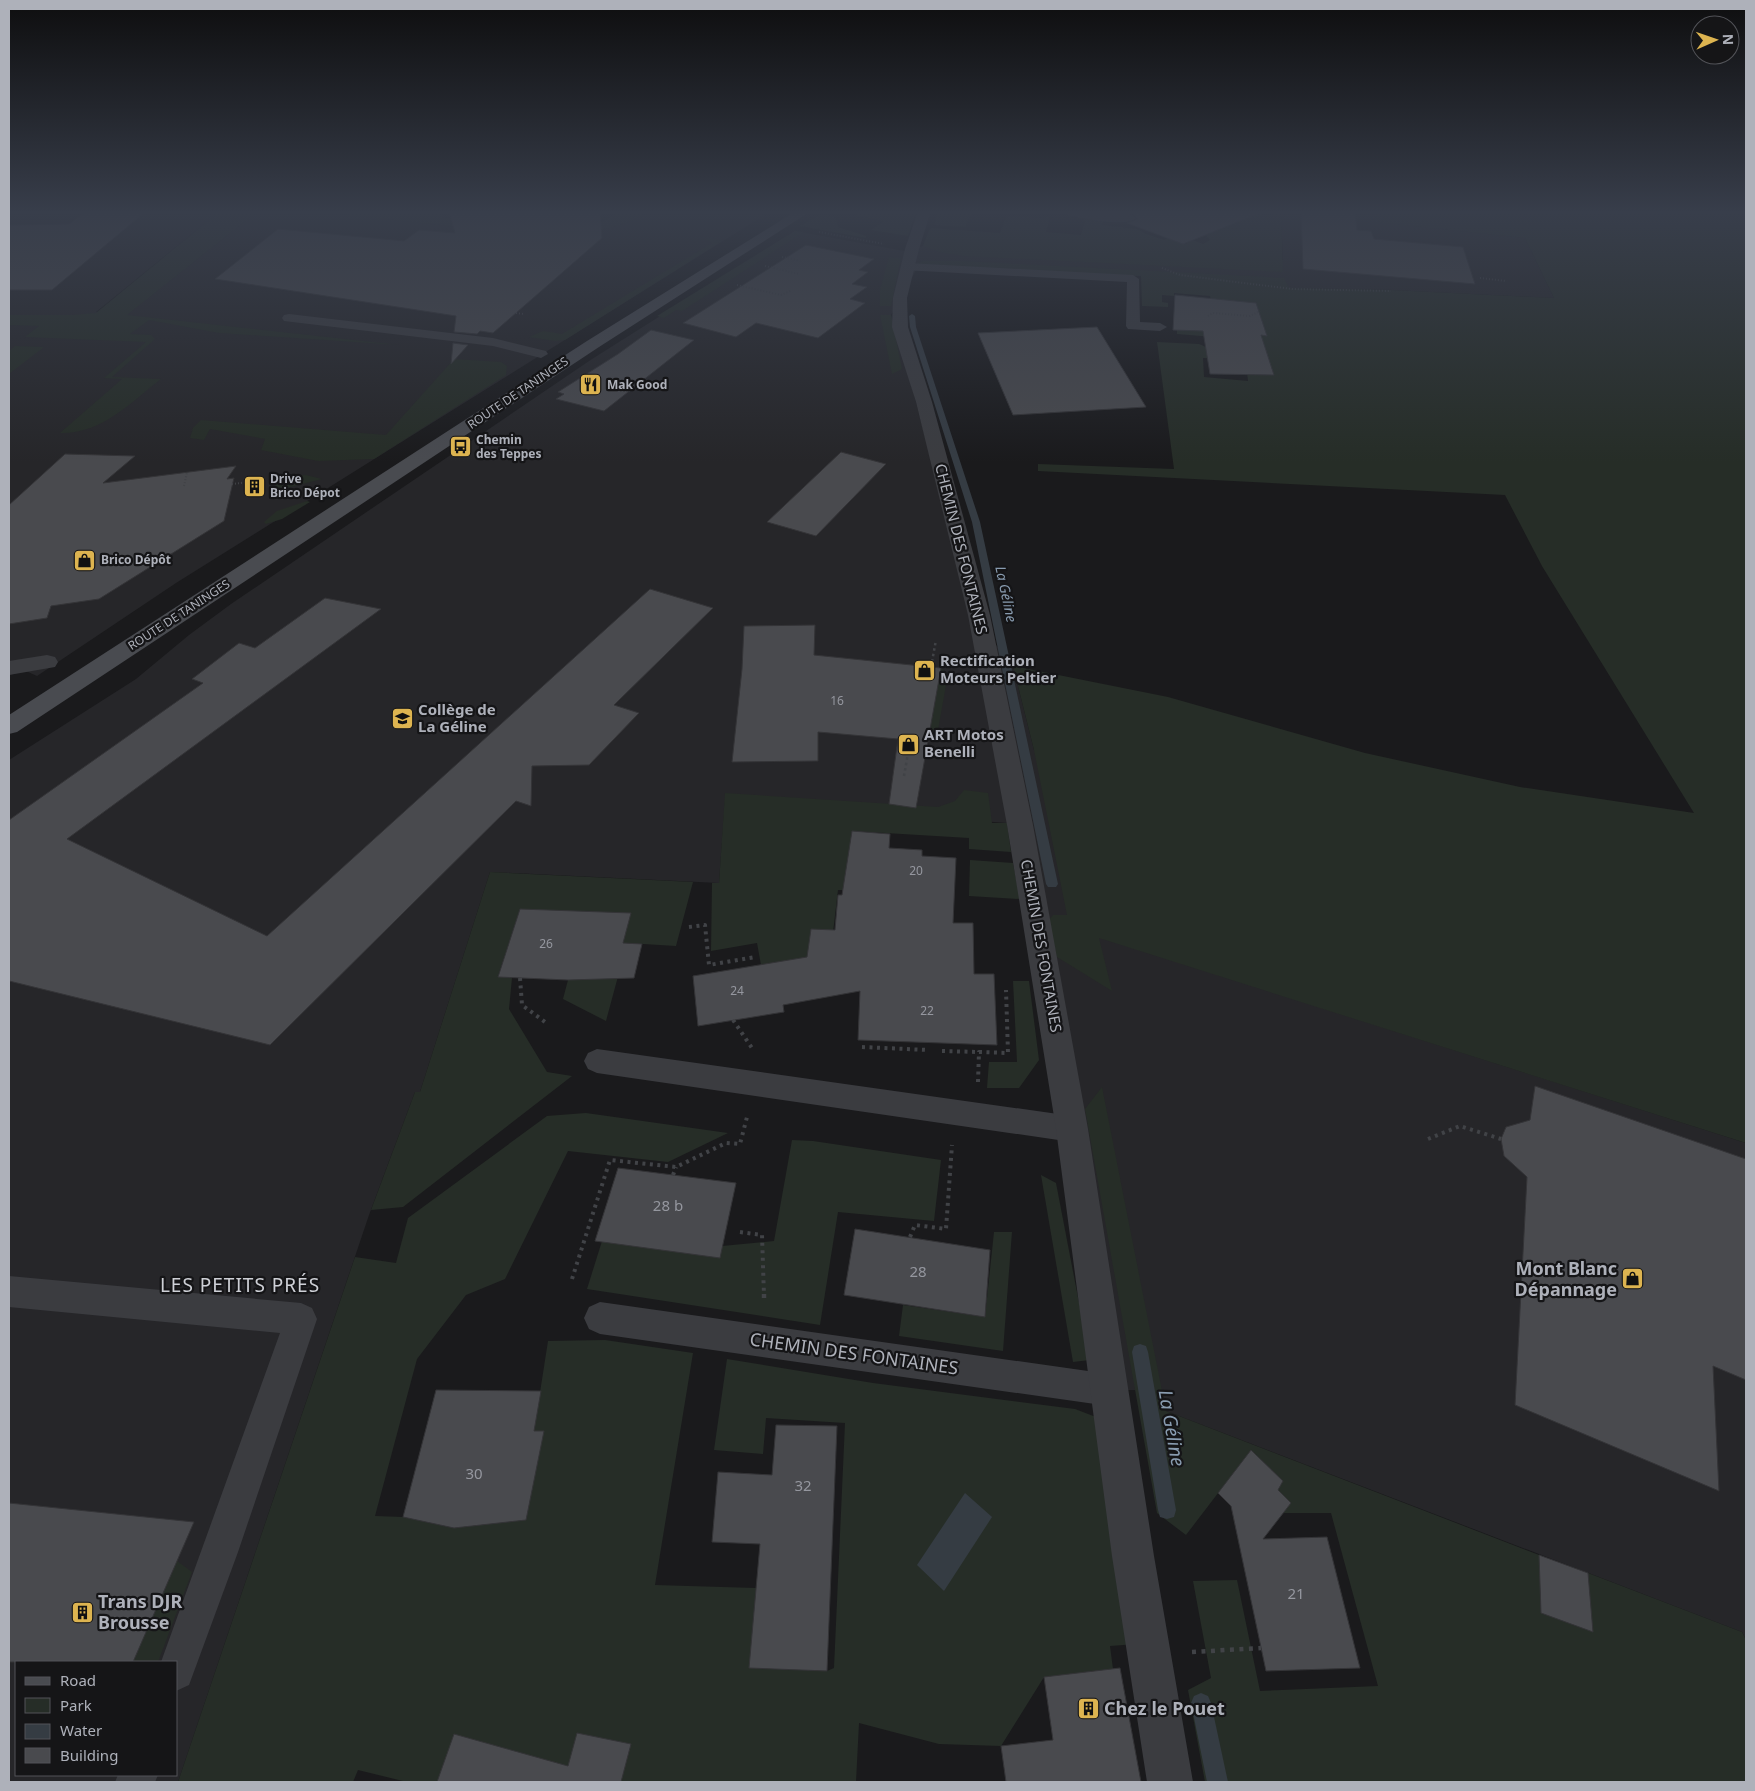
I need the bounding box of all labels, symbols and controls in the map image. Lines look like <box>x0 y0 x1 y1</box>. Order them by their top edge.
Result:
north arrow <box>1690 15 1740 65</box>
text: N <box>1719 34 1738 46</box>
street label: ROUTE DE TANINGES <box>464 352 572 433</box>
restaurant icon: Mak Good <box>579 373 603 397</box>
place label: Mak Good <box>607 376 667 393</box>
place label: Chemin des Teppes <box>476 431 542 462</box>
bus stop icon: Chemin des Teppes <box>448 435 472 459</box>
street label: CHEMIN DES FONTAINES <box>931 461 993 636</box>
place label: Drive Brico Dépot <box>270 470 340 501</box>
building icon: Drive Brico Dépot <box>242 474 266 498</box>
shop icon: Brico Dépôt <box>73 548 97 572</box>
place label: Brico Dépôt <box>101 551 171 568</box>
water label: La Géline <box>991 564 1022 624</box>
street label: ROUTE DE TANINGES <box>124 575 233 654</box>
place label: Rectification Moteurs Peltier <box>940 650 1057 687</box>
shop icon: Rectification Moteurs Peltier <box>912 658 936 682</box>
house number: 16 <box>830 692 844 709</box>
place label: Collège de La Géline <box>418 699 496 736</box>
school or university icon: Collège de La Géline <box>390 707 414 731</box>
place label: ART Motos Benelli <box>924 724 1004 761</box>
shop icon: ART Motos Benelli <box>896 732 920 756</box>
street label: CHEMIN DES FONTAINES <box>1017 858 1067 1034</box>
house number: 20 <box>909 862 923 879</box>
house number: 26 <box>539 935 553 952</box>
house number: 24 <box>730 982 744 999</box>
house number: 22 <box>920 1002 934 1019</box>
house number: 28 b <box>653 1195 683 1215</box>
place label: Mont Blanc Dépannage <box>1515 1256 1617 1301</box>
house number: 28 <box>909 1261 927 1281</box>
shop icon: Mont Blanc Dépannage <box>1621 1267 1645 1291</box>
district label: LES PETITS PRÉS <box>160 1272 320 1298</box>
street label: CHEMIN DES FONTAINES <box>748 1326 960 1380</box>
water label: La Géline <box>1152 1388 1192 1468</box>
house number: 30 <box>465 1463 483 1483</box>
house number: 32 <box>794 1475 812 1495</box>
house number: 21 <box>1287 1583 1305 1603</box>
place label: Trans DJR Brousse <box>98 1589 183 1634</box>
building icon: Trans DJR Brousse <box>70 1600 94 1624</box>
legend <box>15 1661 178 1776</box>
text: Road <box>60 1670 96 1690</box>
text: Park <box>60 1695 92 1715</box>
place label: Chez le Pouet <box>1104 1696 1225 1720</box>
building icon: Chez le Pouet <box>1076 1697 1100 1721</box>
text: Water <box>60 1720 102 1740</box>
text: Building <box>60 1745 118 1765</box>

